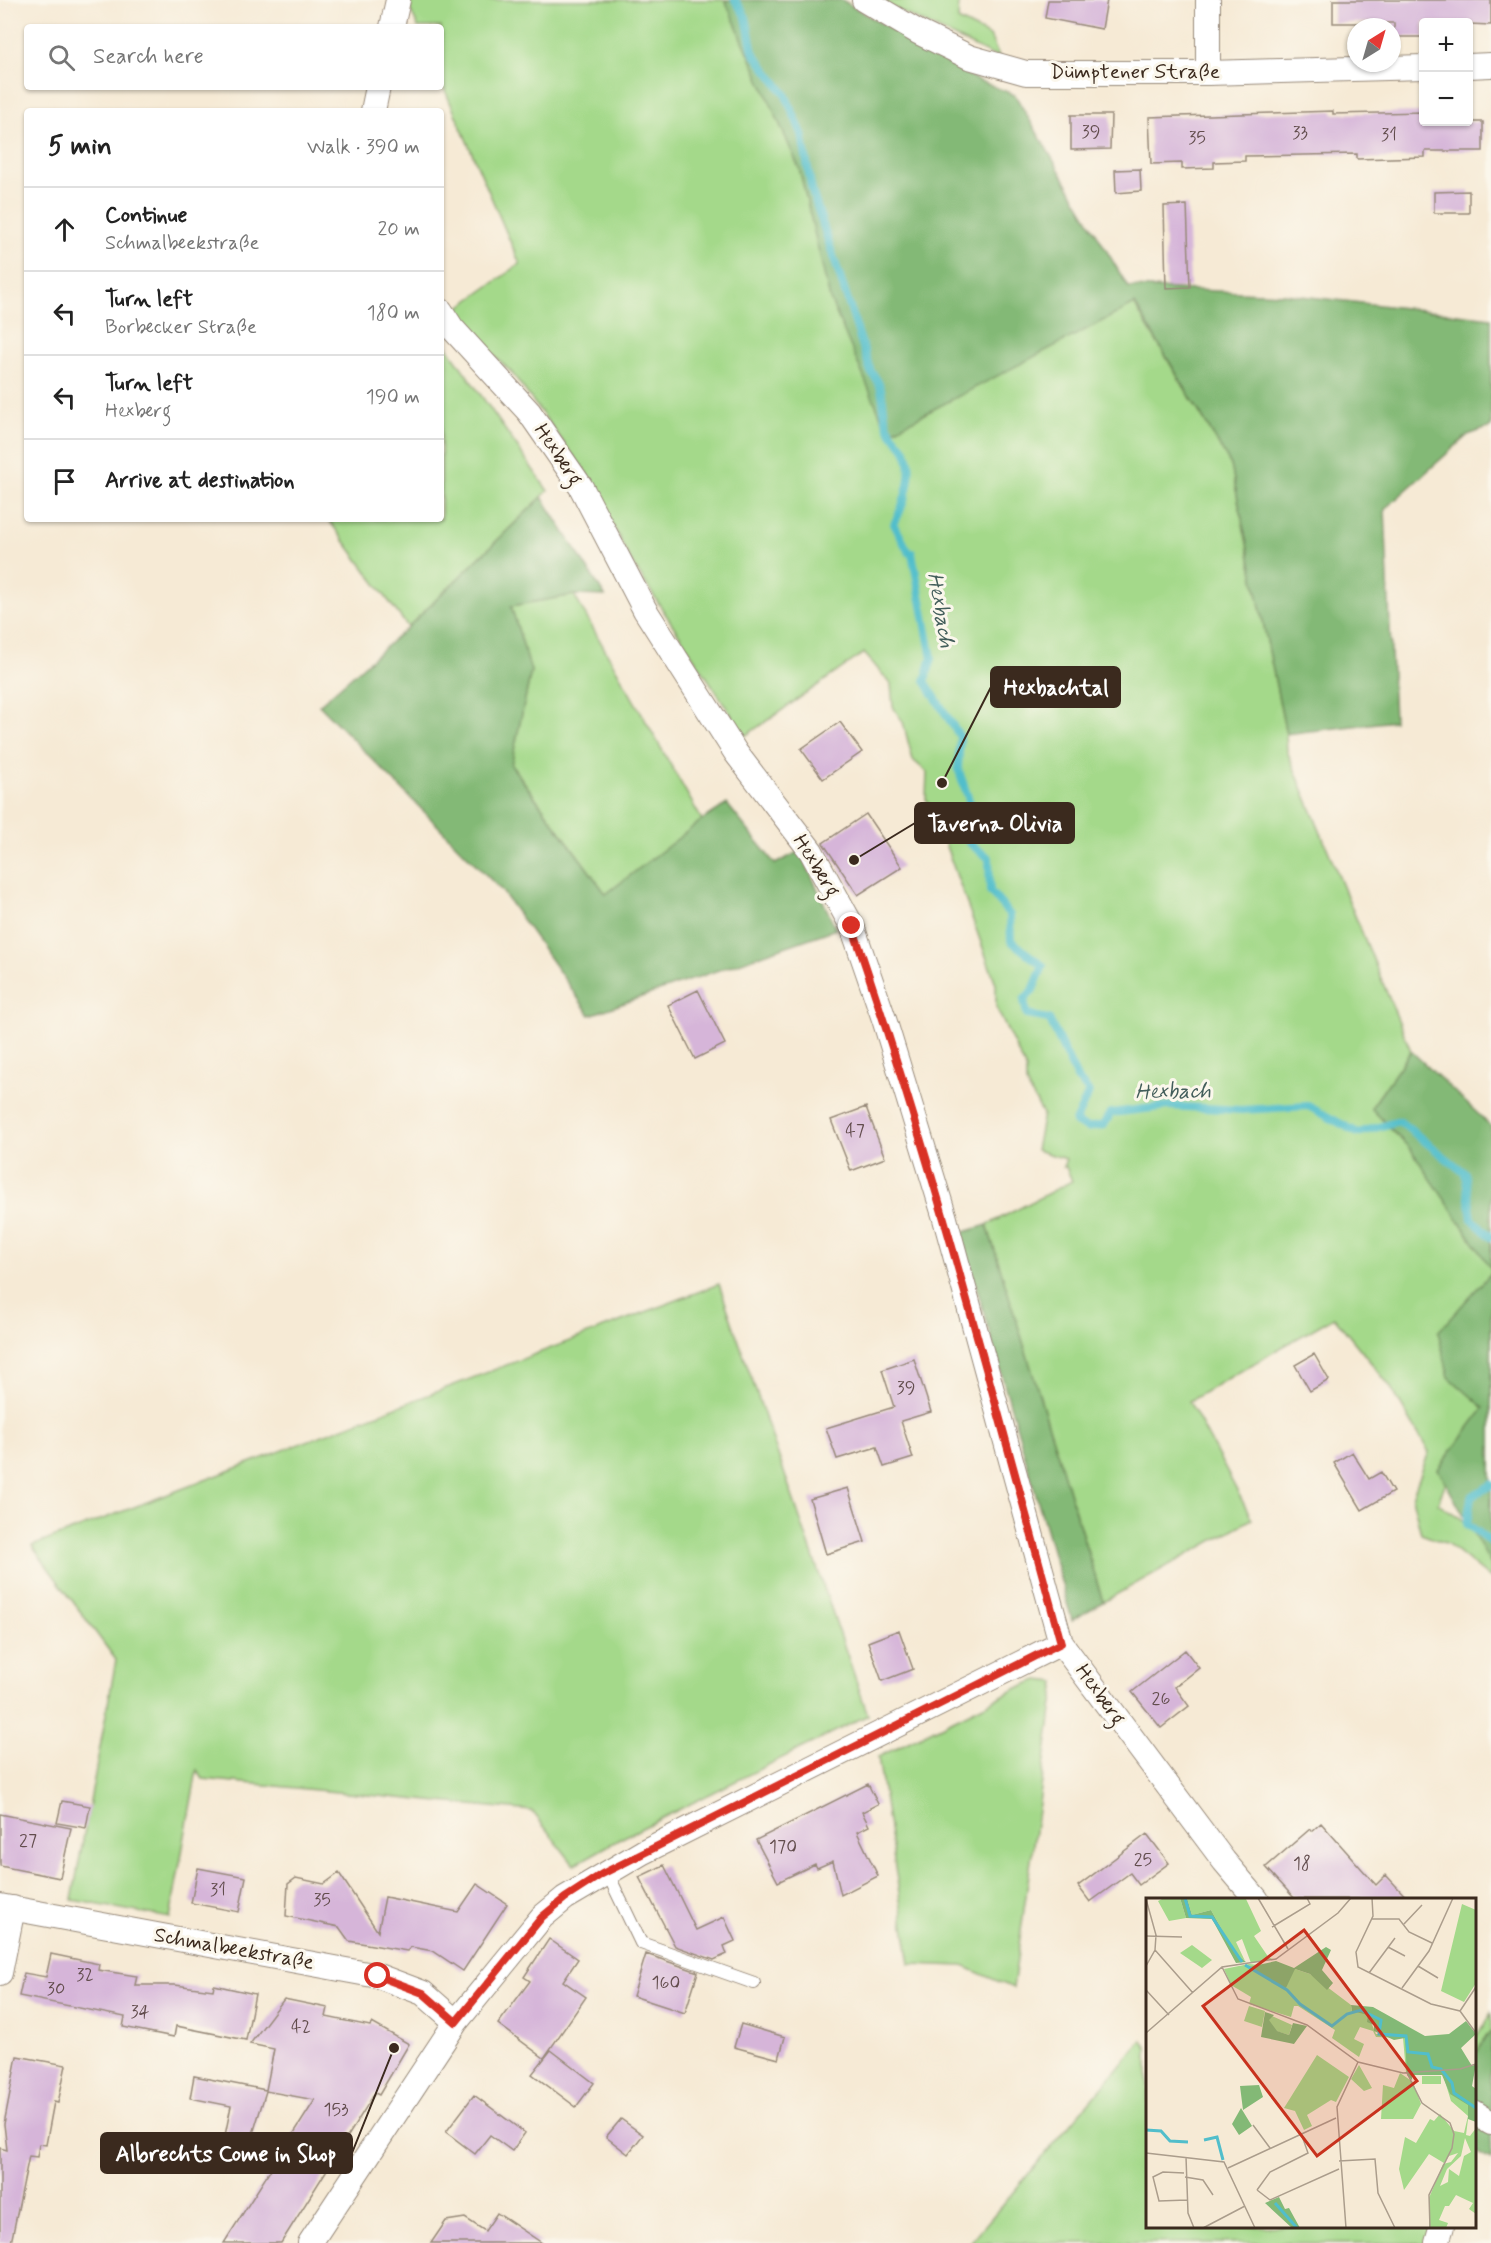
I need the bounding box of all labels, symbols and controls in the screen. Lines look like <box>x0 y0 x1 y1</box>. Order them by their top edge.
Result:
north arrow <box>1347 18 1401 72</box>
map controls <box>1419 18 1473 126</box>
button: + <box>1419 18 1473 72</box>
search box <box>24 24 444 90</box>
icon: search <box>45 41 78 74</box>
text: Search here <box>93 43 204 71</box>
street label: Dümptener Straße <box>1050 58 1220 86</box>
button: − <box>1419 72 1473 126</box>
house number: 39 <box>1082 120 1100 144</box>
house number: 33 <box>1292 121 1308 145</box>
house number: 31 <box>1381 123 1397 147</box>
house number: 35 <box>1188 126 1206 150</box>
text: 5 min <box>48 130 112 164</box>
text: Walk · 390 m <box>307 134 420 161</box>
text: Continue <box>105 202 187 230</box>
icon: ahead <box>48 213 81 246</box>
text: 20 m <box>377 216 420 243</box>
text: Schmalbeekstraße <box>105 230 259 257</box>
text: Turn left <box>105 286 193 314</box>
icon: left <box>48 297 81 330</box>
text: 180 m <box>367 300 420 327</box>
text: Borbecker Straße <box>105 314 257 341</box>
text: Turn left <box>105 370 193 398</box>
icon: left <box>48 381 81 414</box>
text: 190 m <box>366 384 420 411</box>
text: Hexberg <box>105 398 171 425</box>
street label: Hexberg <box>525 418 589 493</box>
icon: arrive <box>48 465 81 498</box>
text: Arrive at destination <box>105 467 295 495</box>
water label: Hexbach <box>920 570 960 650</box>
callout: Hexbachtal <box>991 667 1120 707</box>
text: Hexbachtal <box>1003 675 1109 703</box>
callout: Taverna Olivia <box>915 803 1074 843</box>
text: Taverna Olivia <box>927 811 1063 839</box>
street label: Hexberg <box>784 829 846 904</box>
route end <box>838 912 864 938</box>
water label: Hexbach <box>1135 1077 1212 1107</box>
house number: 47 <box>845 1119 865 1143</box>
house number: 39 <box>897 1376 915 1400</box>
street label: Hexberg <box>1067 1659 1132 1733</box>
house number: 26 <box>1152 1687 1170 1711</box>
house number: 27 <box>19 1829 37 1853</box>
house number: 170 <box>769 1835 797 1859</box>
house number: 25 <box>1134 1848 1152 1872</box>
house number: 18 <box>1293 1852 1311 1876</box>
house number: 31 <box>210 1878 226 1902</box>
house number: 35 <box>313 1888 331 1912</box>
inset map <box>1146 1898 1476 2228</box>
street label: Schmalbeekstraße <box>152 1921 316 1977</box>
route start <box>364 1962 390 1988</box>
house number: 32 <box>76 1963 94 1987</box>
house number: 160 <box>652 1971 680 1995</box>
house number: 30 <box>47 1977 65 2001</box>
house number: 34 <box>130 2000 150 2024</box>
house number: 42 <box>291 2015 311 2039</box>
house number: 153 <box>324 2098 348 2122</box>
callout: Albrechts Come in Shop <box>101 2133 352 2173</box>
text: Albrechts Come in Shop <box>116 2141 337 2169</box>

